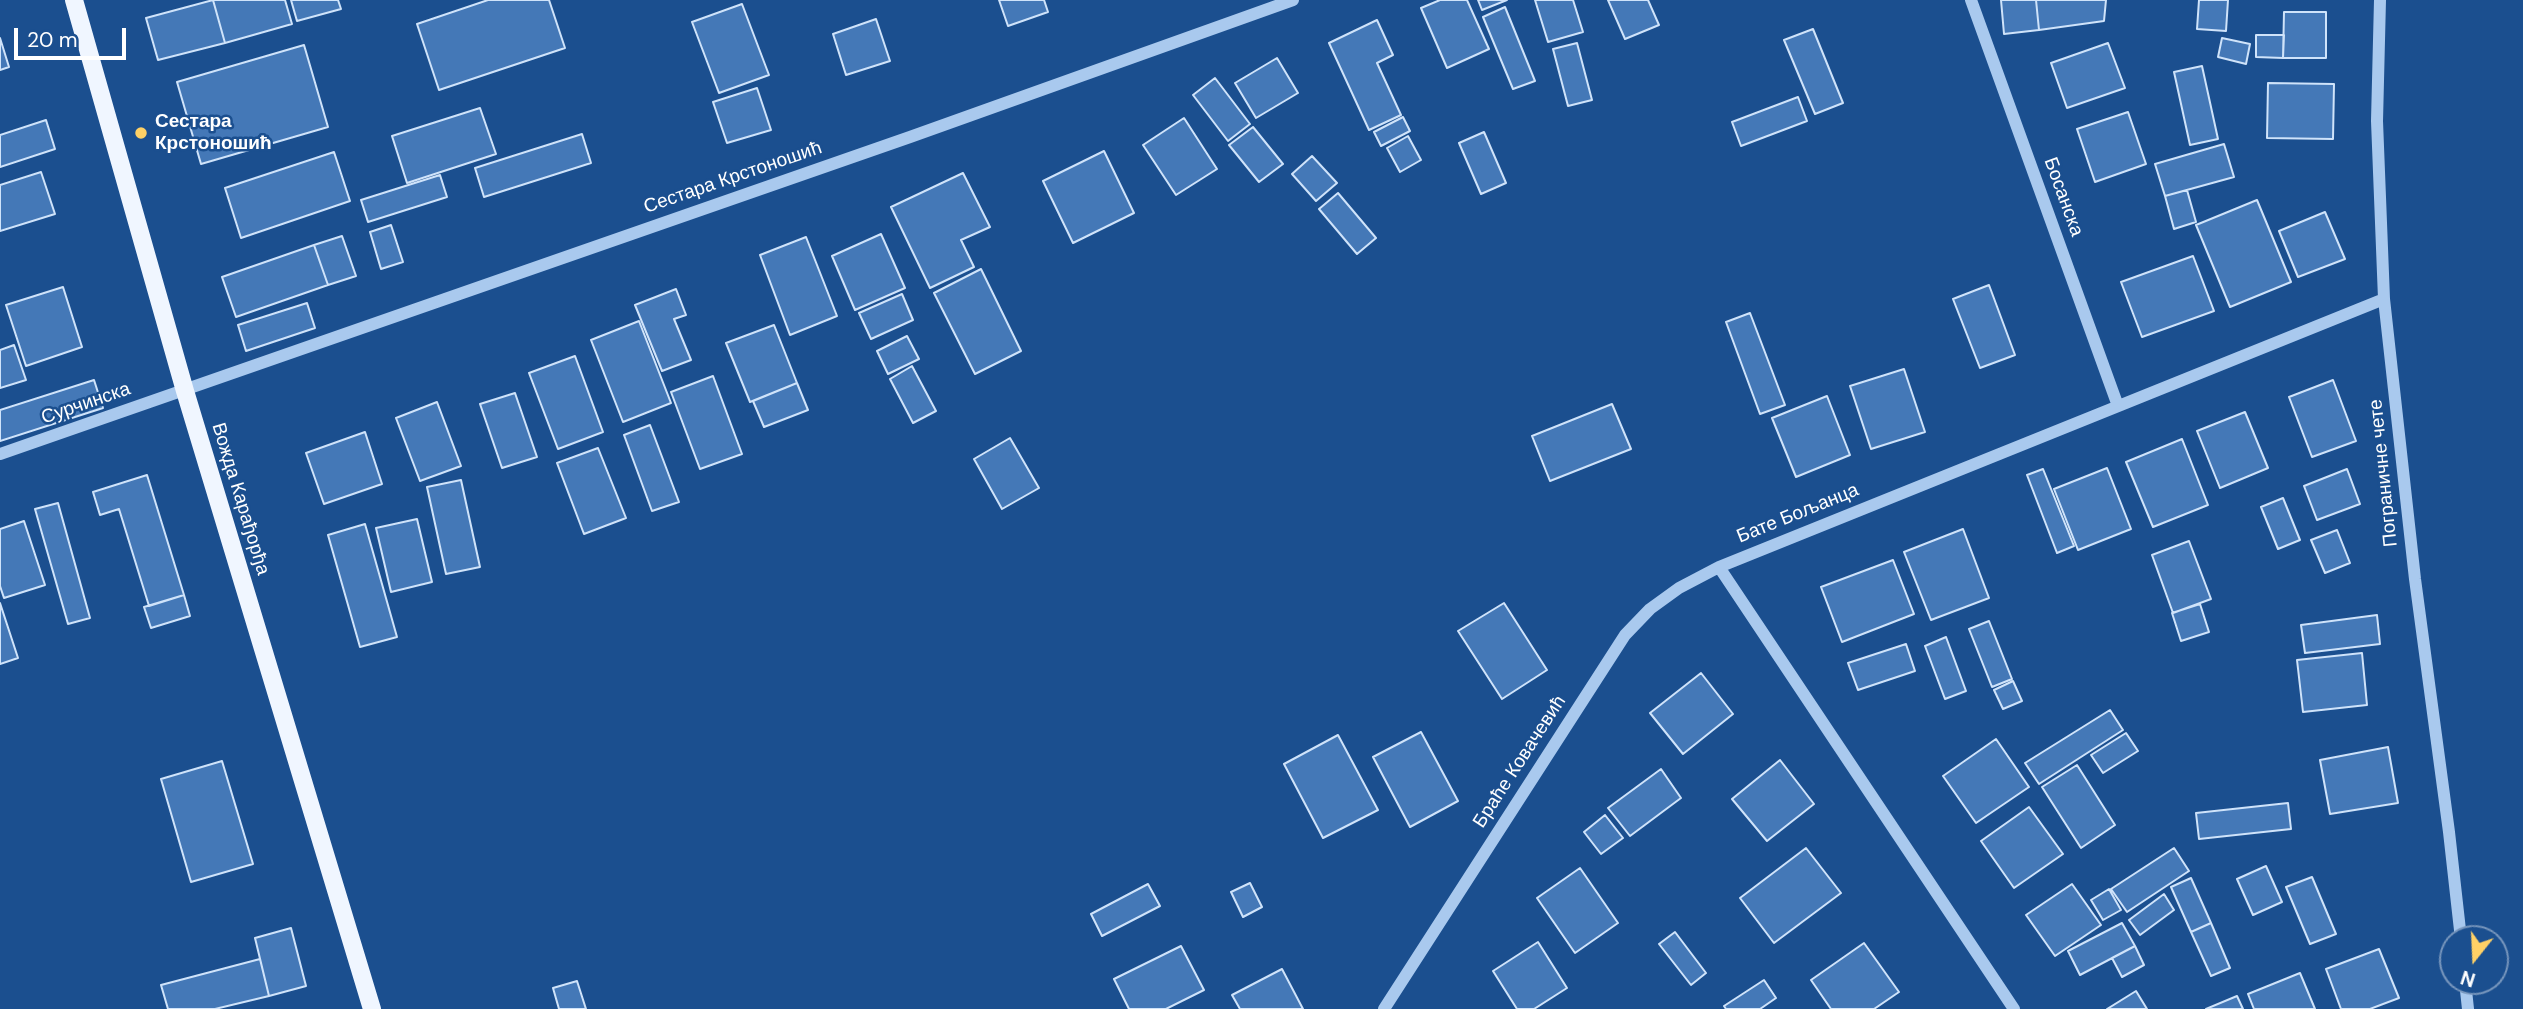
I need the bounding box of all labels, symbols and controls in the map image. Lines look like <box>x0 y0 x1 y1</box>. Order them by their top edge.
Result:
scale bar <box>18 14 130 58</box>
text: 20 m <box>27 26 78 54</box>
place label: Сестара Крстоношић <box>155 111 272 155</box>
marker: Сестара Крстоношић <box>133 125 149 141</box>
street label: Сестара Крстоношић <box>641 137 825 219</box>
street label: Босанска <box>2038 154 2088 240</box>
street label: Сурчинска <box>38 378 134 430</box>
street label: Пограничне чете <box>2365 398 2403 548</box>
street label: Вожда Карађорђа <box>206 420 274 578</box>
street label: Бате Бољанца <box>1734 479 1862 549</box>
street label: Браће Ковачевић <box>1469 692 1571 832</box>
north arrow <box>2439 925 2509 995</box>
text: N <box>2458 965 2478 993</box>

